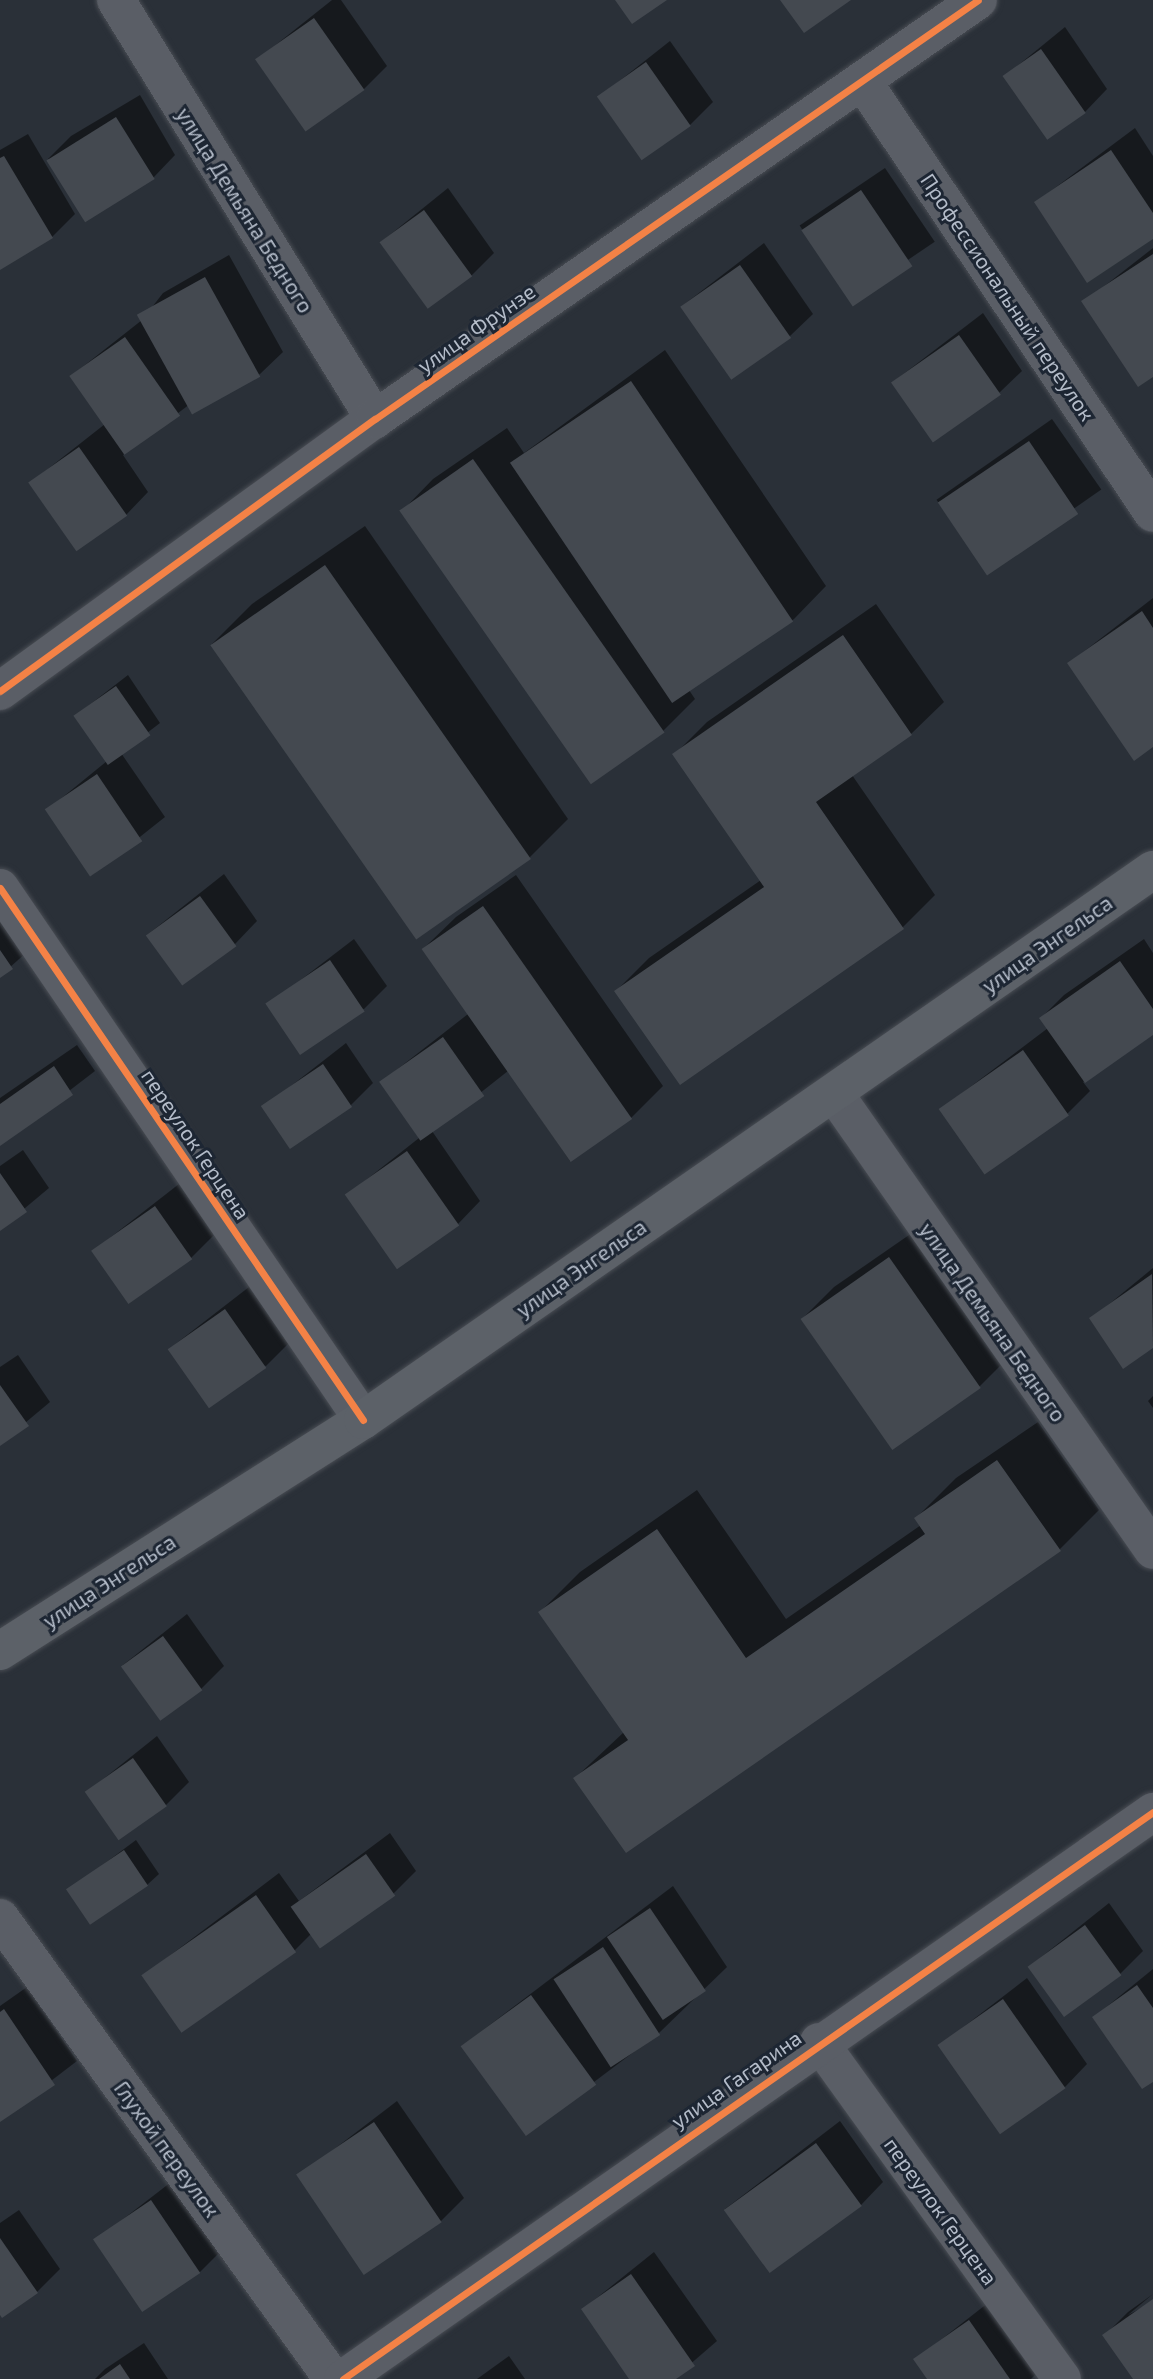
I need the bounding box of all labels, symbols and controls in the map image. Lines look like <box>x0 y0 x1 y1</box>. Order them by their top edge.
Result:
street label: улица Демьяна Бедного <box>171 103 319 317</box>
street label: Профессиональный переулок <box>916 169 1100 425</box>
street label: улица Фрунзе <box>412 278 540 378</box>
street label: улица Энгельса <box>977 890 1117 998</box>
street label: переулок Герцена <box>136 1064 256 1224</box>
street label: улица Энгельса <box>511 1214 651 1322</box>
street label: улица Демьяна Бедного <box>915 1218 1071 1426</box>
street label: улица Энгельса <box>38 1529 180 1633</box>
street label: улица Гагарина <box>666 2025 806 2133</box>
street label: Глухой переулок <box>109 2076 225 2222</box>
street label: переулок Герцена <box>879 2132 1003 2290</box>

